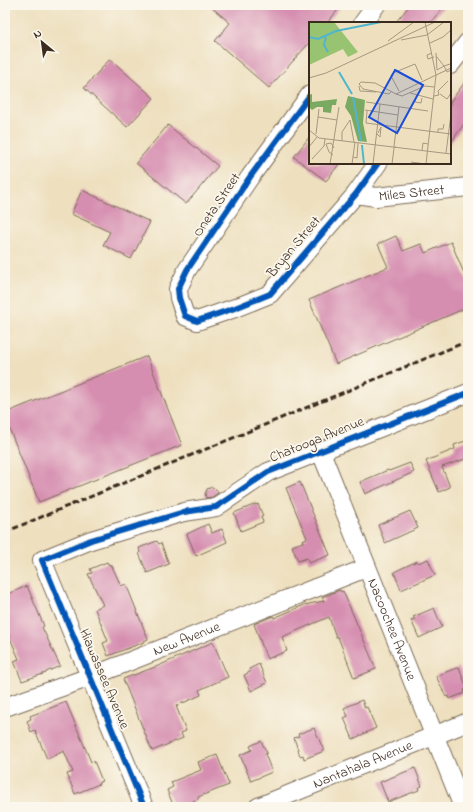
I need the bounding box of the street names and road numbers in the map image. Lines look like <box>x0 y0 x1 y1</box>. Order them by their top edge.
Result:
street label: Oneta Street <box>188 168 246 241</box>
street label: Miles Street <box>378 179 446 207</box>
street label: Bryan Street <box>261 211 327 284</box>
street label: Chatooga Avenue <box>267 411 369 469</box>
street label: Nacoochee Avenue <box>362 575 422 684</box>
street label: New Avenue <box>150 616 224 662</box>
street label: Hiawassee Avenue <box>73 626 135 733</box>
street label: Nantahala Avenue <box>310 735 416 794</box>

